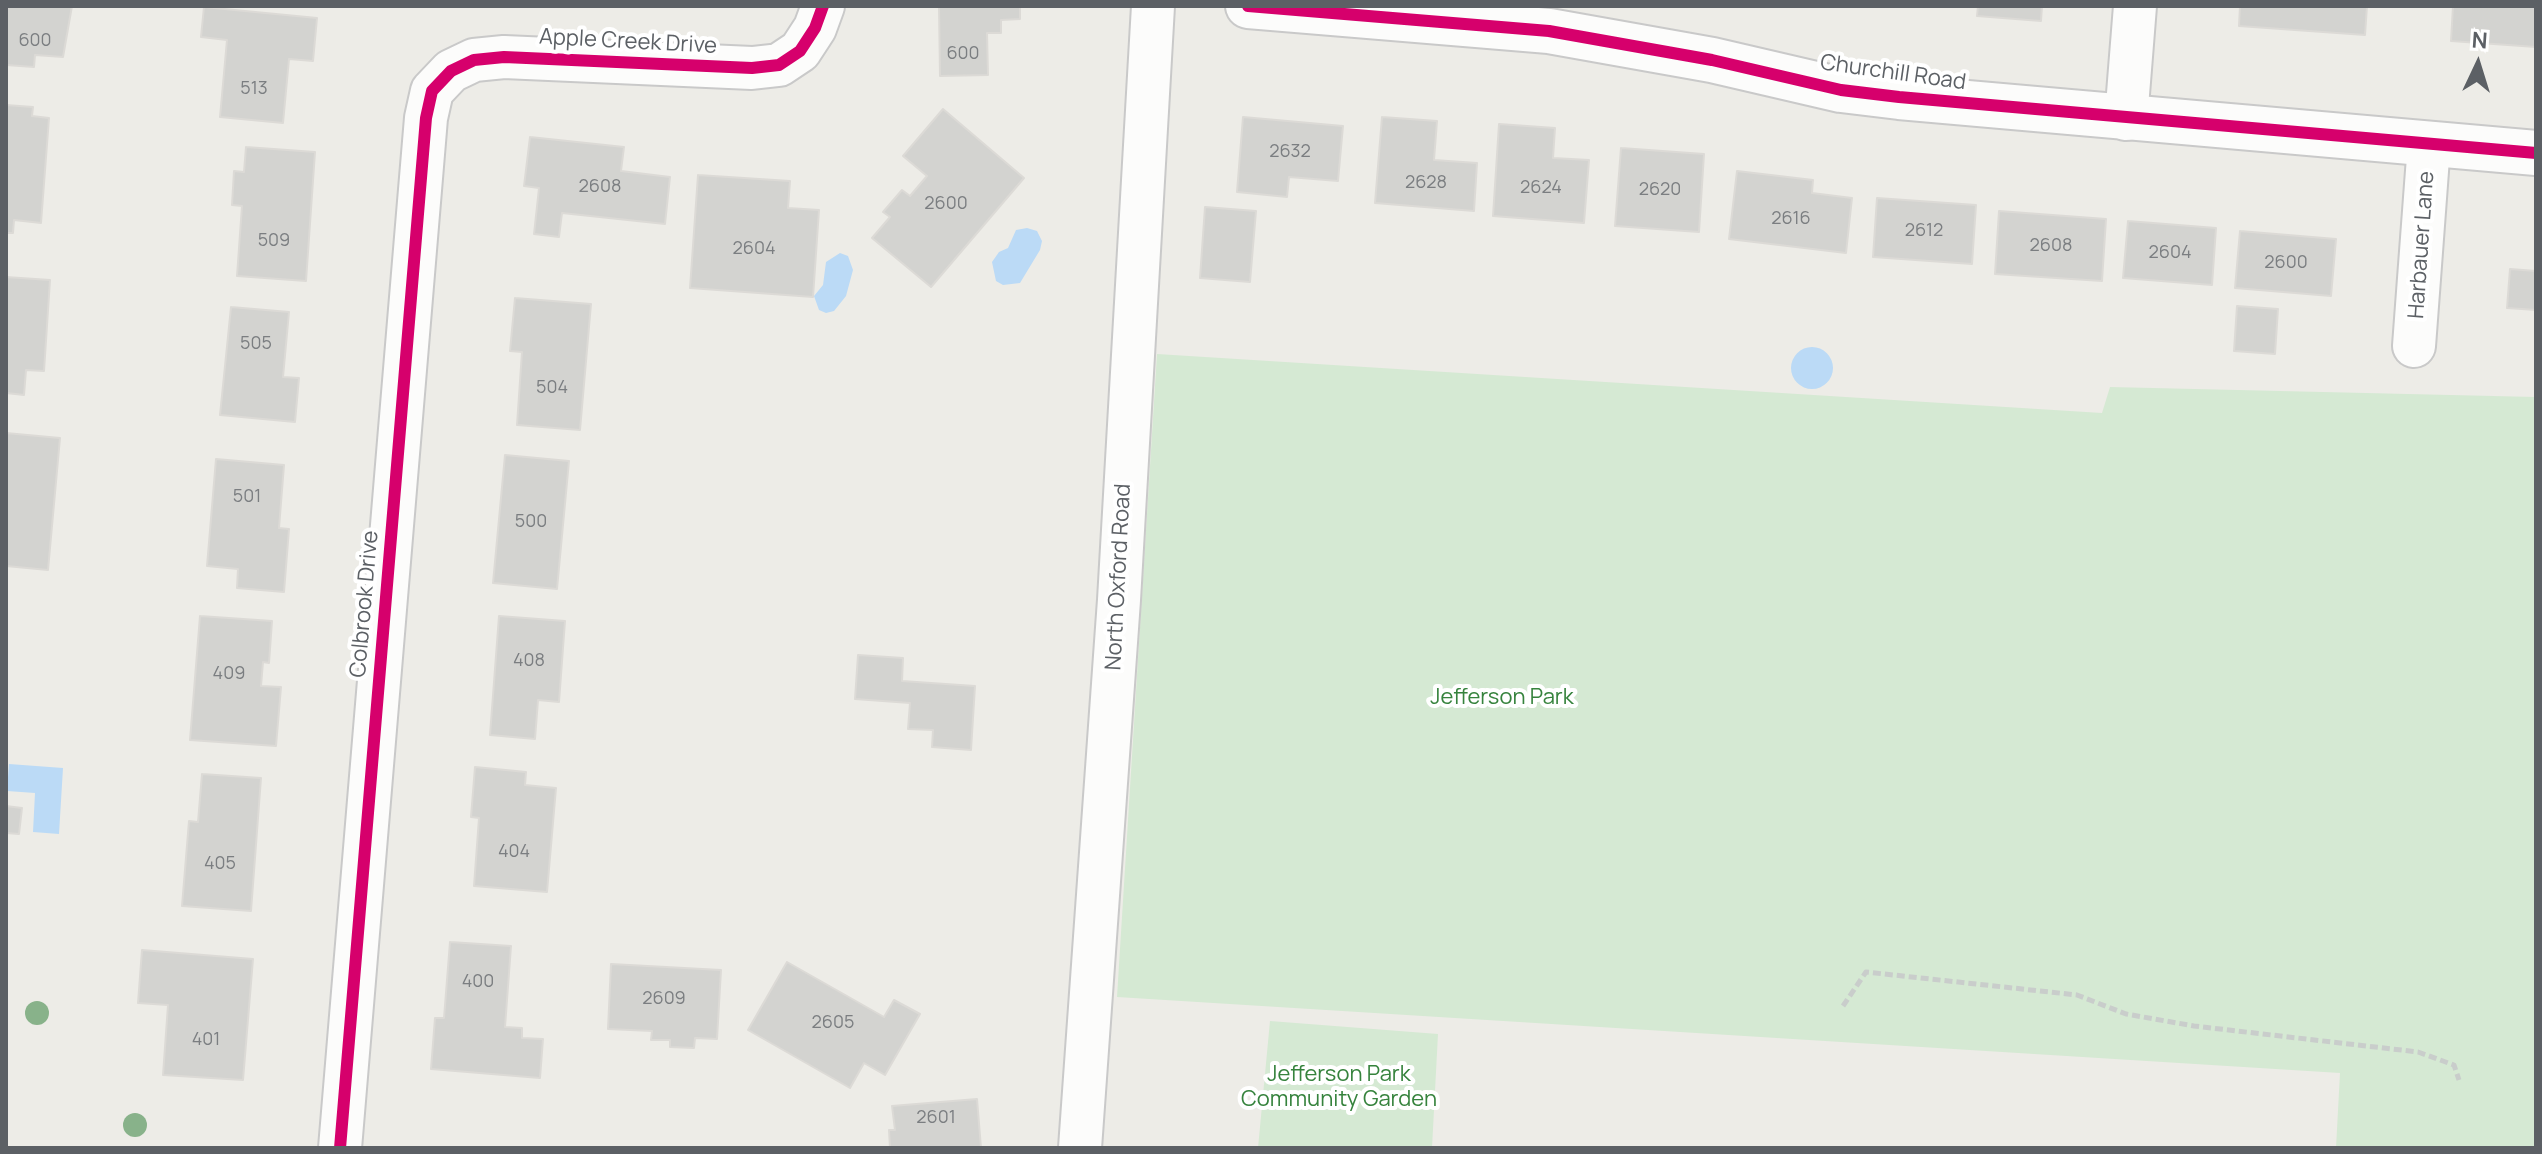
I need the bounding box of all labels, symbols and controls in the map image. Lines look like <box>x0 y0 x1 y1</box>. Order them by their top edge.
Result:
street label: Apple Creek Drive <box>538 24 718 60</box>
north arrow <box>2438 24 2518 104</box>
text: N <box>2471 25 2489 56</box>
house number: 600 <box>18 30 52 52</box>
house number: 600 <box>946 43 980 65</box>
street label: Churchill Road <box>1818 50 1968 96</box>
house number: 513 <box>240 78 268 100</box>
house number: 2632 <box>1269 141 1311 163</box>
street label: Harbauer Lane <box>2404 170 2440 320</box>
house number: 2628 <box>1405 172 1447 194</box>
house number: 2608 <box>579 176 621 198</box>
house number: 2624 <box>1520 177 1562 199</box>
house number: 2620 <box>1639 179 1681 201</box>
house number: 2600 <box>924 193 968 215</box>
house number: 2616 <box>1771 208 1811 230</box>
house number: 2612 <box>1905 220 1943 242</box>
house number: 509 <box>258 230 290 252</box>
house number: 2608 <box>2030 235 2072 257</box>
house number: 2604 <box>732 238 776 260</box>
house number: 2604 <box>2148 242 2192 264</box>
house number: 2600 <box>2264 252 2308 274</box>
house number: 505 <box>240 333 272 355</box>
house number: 504 <box>536 377 568 399</box>
street label: North Oxford Road <box>1101 483 1137 671</box>
house number: 501 <box>233 486 261 508</box>
house number: 500 <box>515 511 547 533</box>
street label: Colbrook Drive <box>345 529 385 679</box>
house number: 408 <box>513 650 545 672</box>
house number: 409 <box>213 663 245 685</box>
park label: Jefferson Park <box>1430 685 1574 711</box>
house number: 404 <box>498 841 530 863</box>
house number: 405 <box>204 853 236 875</box>
house number: 400 <box>462 971 494 993</box>
house number: 2609 <box>642 988 686 1010</box>
house number: 2605 <box>812 1012 854 1034</box>
house number: 401 <box>192 1029 220 1051</box>
park label: Jefferson Park Community Garden <box>1241 1062 1437 1114</box>
house number: 2601 <box>916 1107 956 1129</box>

